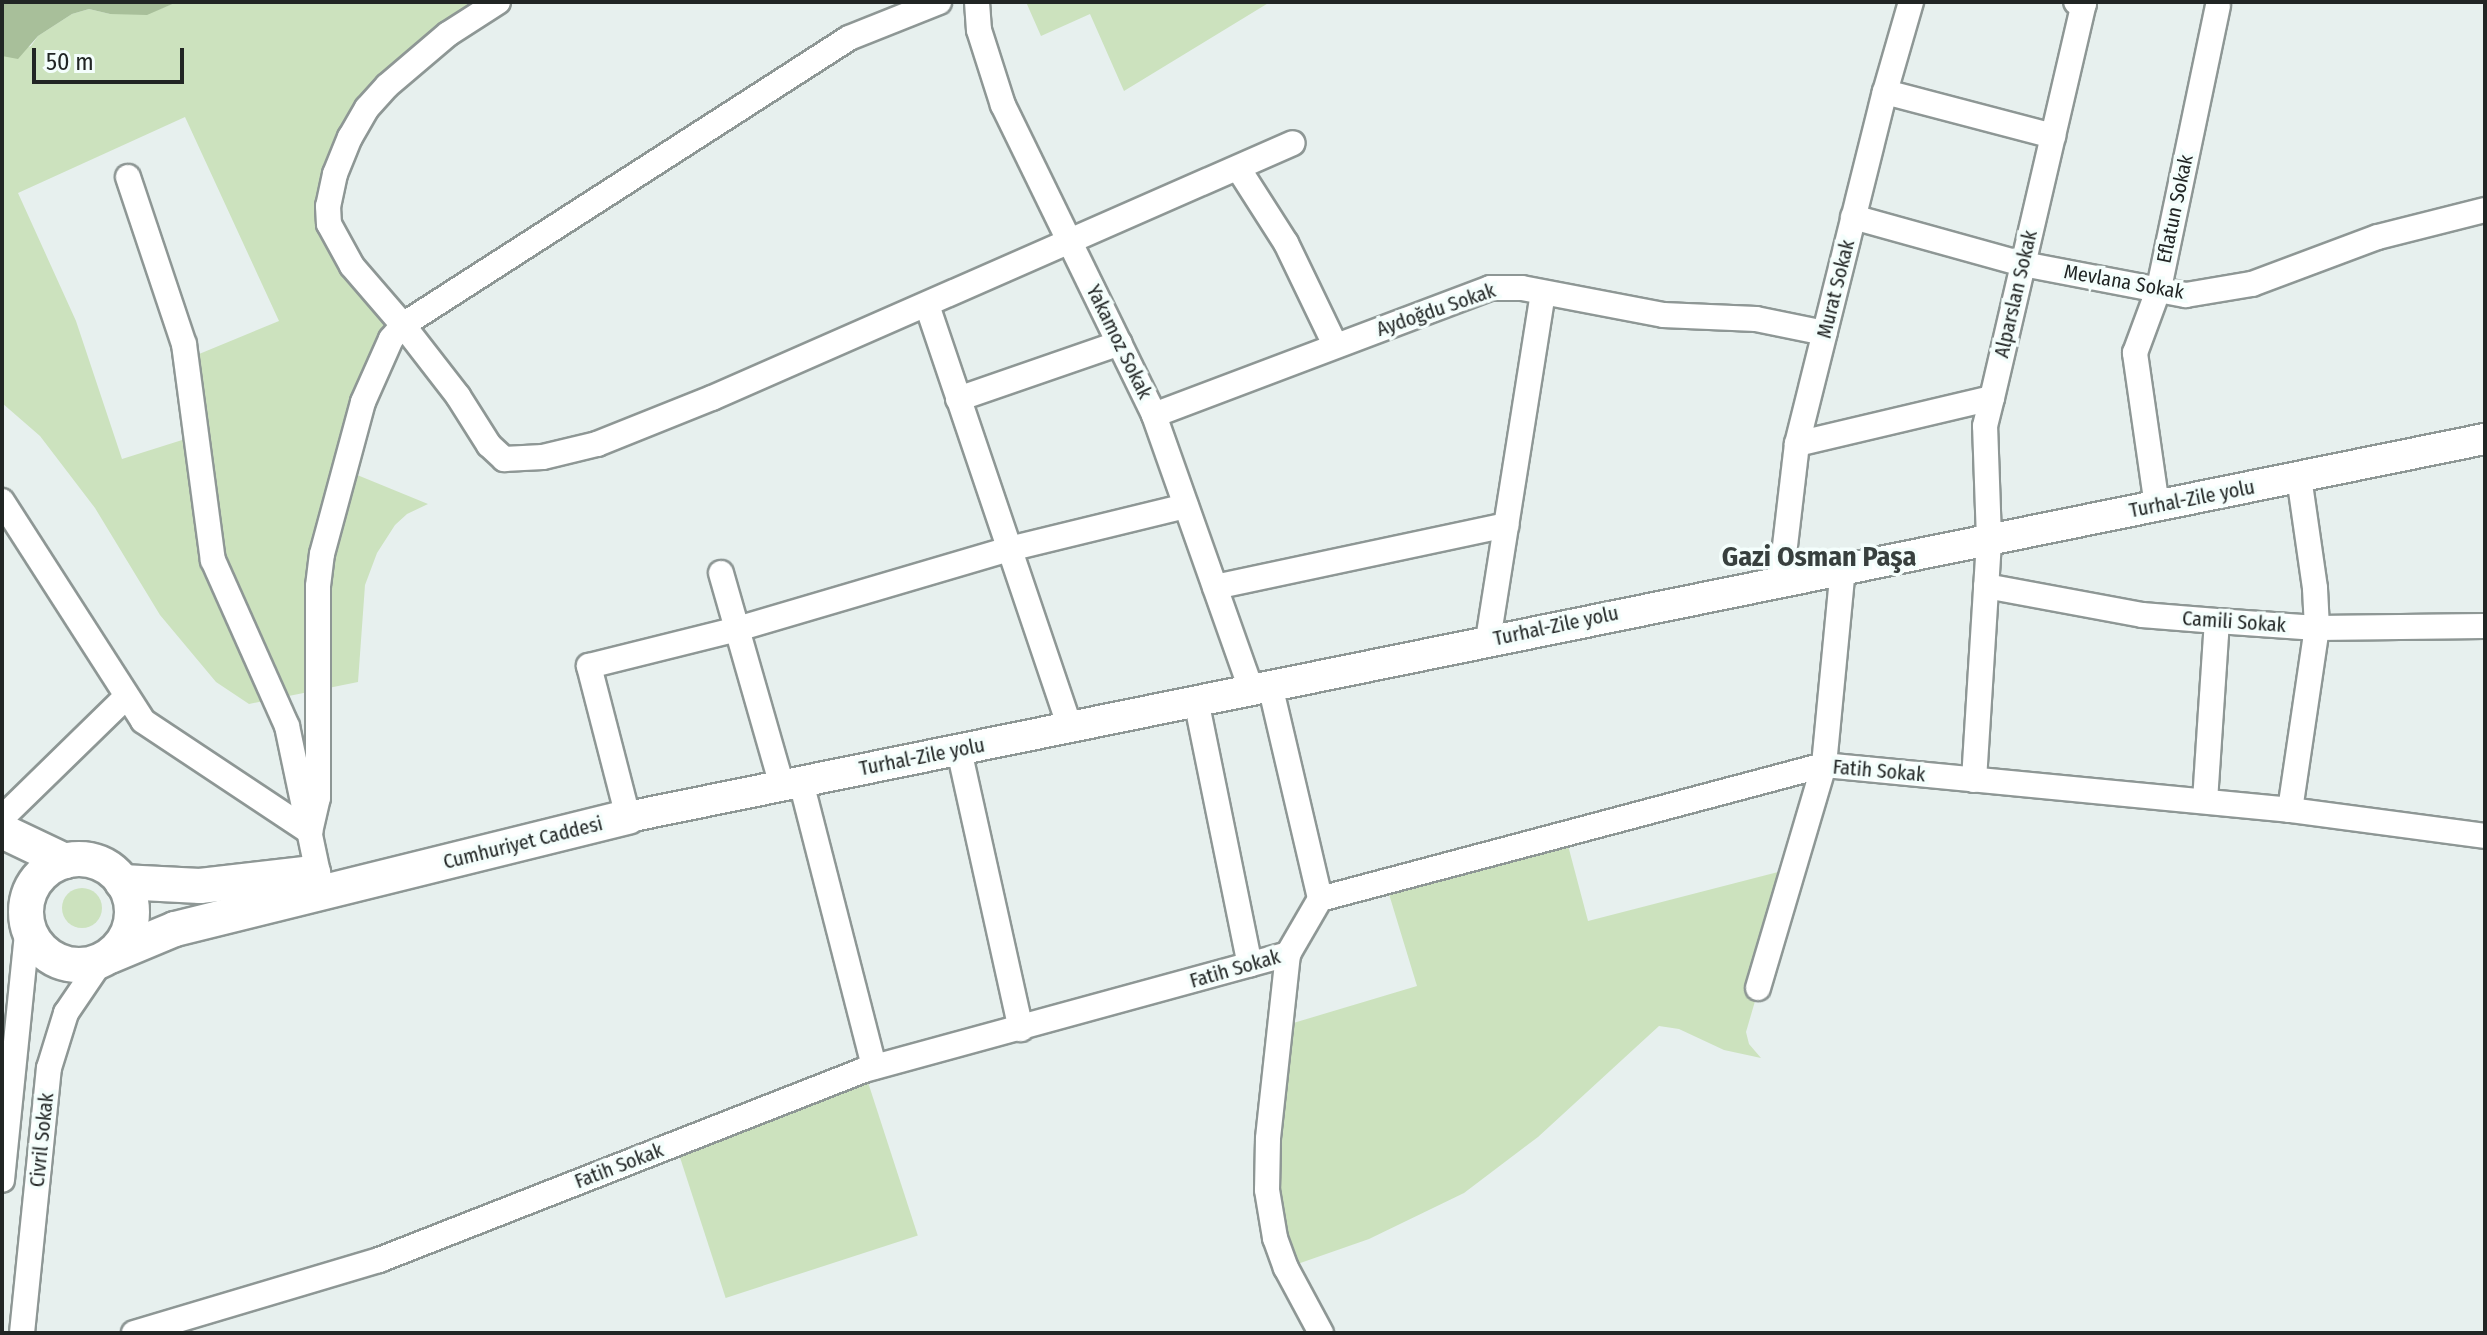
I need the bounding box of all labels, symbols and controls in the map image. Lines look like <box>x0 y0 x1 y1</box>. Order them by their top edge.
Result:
scale bar <box>36 32 188 82</box>
text: 50 m <box>46 48 94 76</box>
street label: Eflatun Sokak <box>2152 153 2198 265</box>
street label: Alparslan Sokak <box>1990 228 2042 360</box>
street label: Murat Sokak <box>1812 237 1860 341</box>
street label: Mevlana Sokak <box>2062 260 2186 304</box>
street label: Aydoğdu Sokak <box>1373 278 1499 342</box>
street label: Yakamoz Sokak <box>1081 281 1157 403</box>
street label: Turhal-Zile yolu <box>2127 475 2257 523</box>
district label: Gazi Osman Paşa <box>1722 540 1916 574</box>
street label: Turhal-Zile yolu <box>1491 601 1621 651</box>
street label: Camili Sokak <box>2181 606 2287 638</box>
street label: Turhal-Zile yolu <box>857 733 987 781</box>
street label: Fatih Sokak <box>1832 755 1926 787</box>
street label: Cumhuriyet Caddesi <box>441 812 605 874</box>
street label: Fatih Sokak <box>1187 945 1283 993</box>
street label: Civril Sokak <box>25 1092 59 1188</box>
street label: Fatih Sokak <box>571 1138 667 1194</box>

